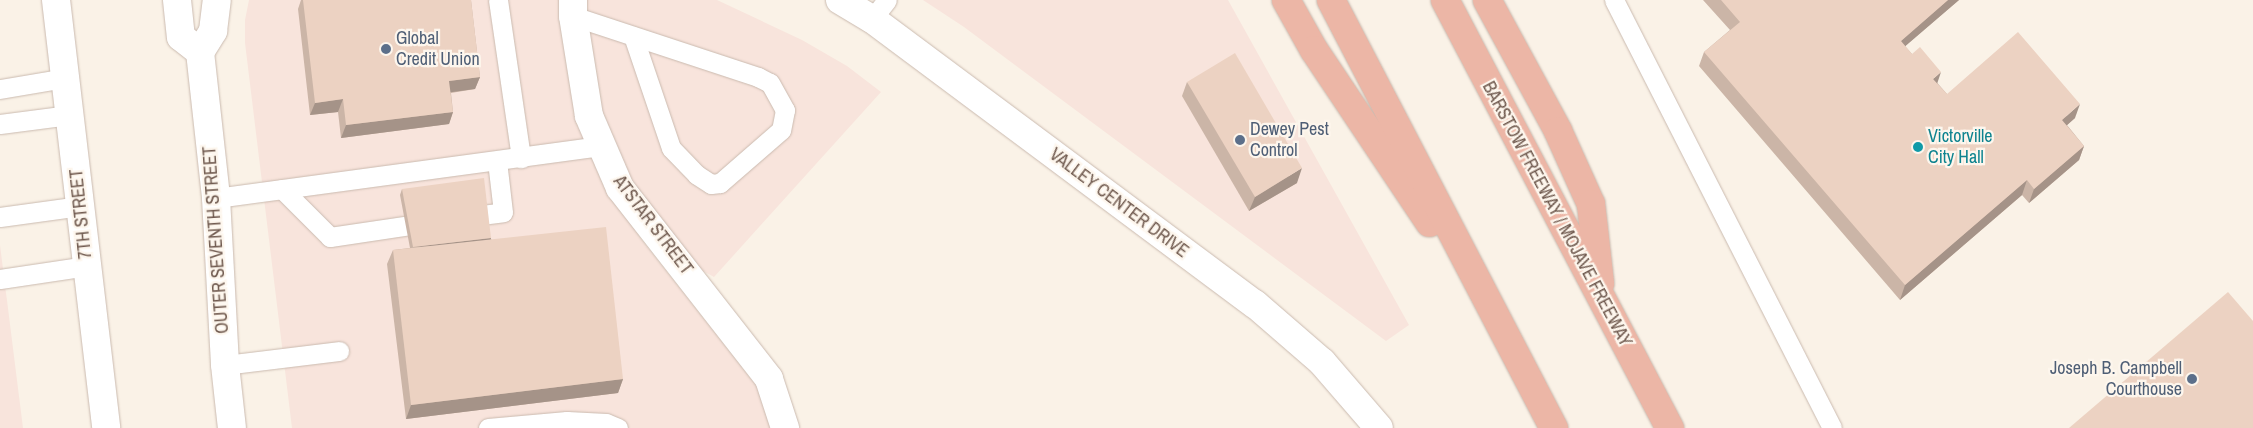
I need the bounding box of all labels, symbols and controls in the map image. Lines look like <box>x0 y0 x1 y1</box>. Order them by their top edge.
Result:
place label: Global Credit Union <box>396 28 480 70</box>
marker: Global Credit Union <box>380 43 392 55</box>
street label: BARSTOW FREEWAY / MOJAVE FREEWAY <box>1478 78 1636 350</box>
place label: Dewey Pest Control <box>1250 119 1329 162</box>
place label: Victorville City Hall <box>1928 126 1993 168</box>
marker: Dewey Pest Control <box>1234 134 1246 146</box>
marker: Victorville City Hall <box>1912 141 1924 153</box>
street label: VALLEY CENTER DRIVE <box>1045 144 1193 262</box>
street label: OUTER SEVENTH STREET <box>199 146 233 334</box>
street label: 7TH STREET <box>66 168 96 260</box>
street label: ATSTAR STREET <box>609 171 697 279</box>
place label: Joseph B. Campbell Courthouse <box>2050 358 2182 400</box>
marker: Joseph B. Campbell Courthouse <box>2186 373 2198 385</box>

